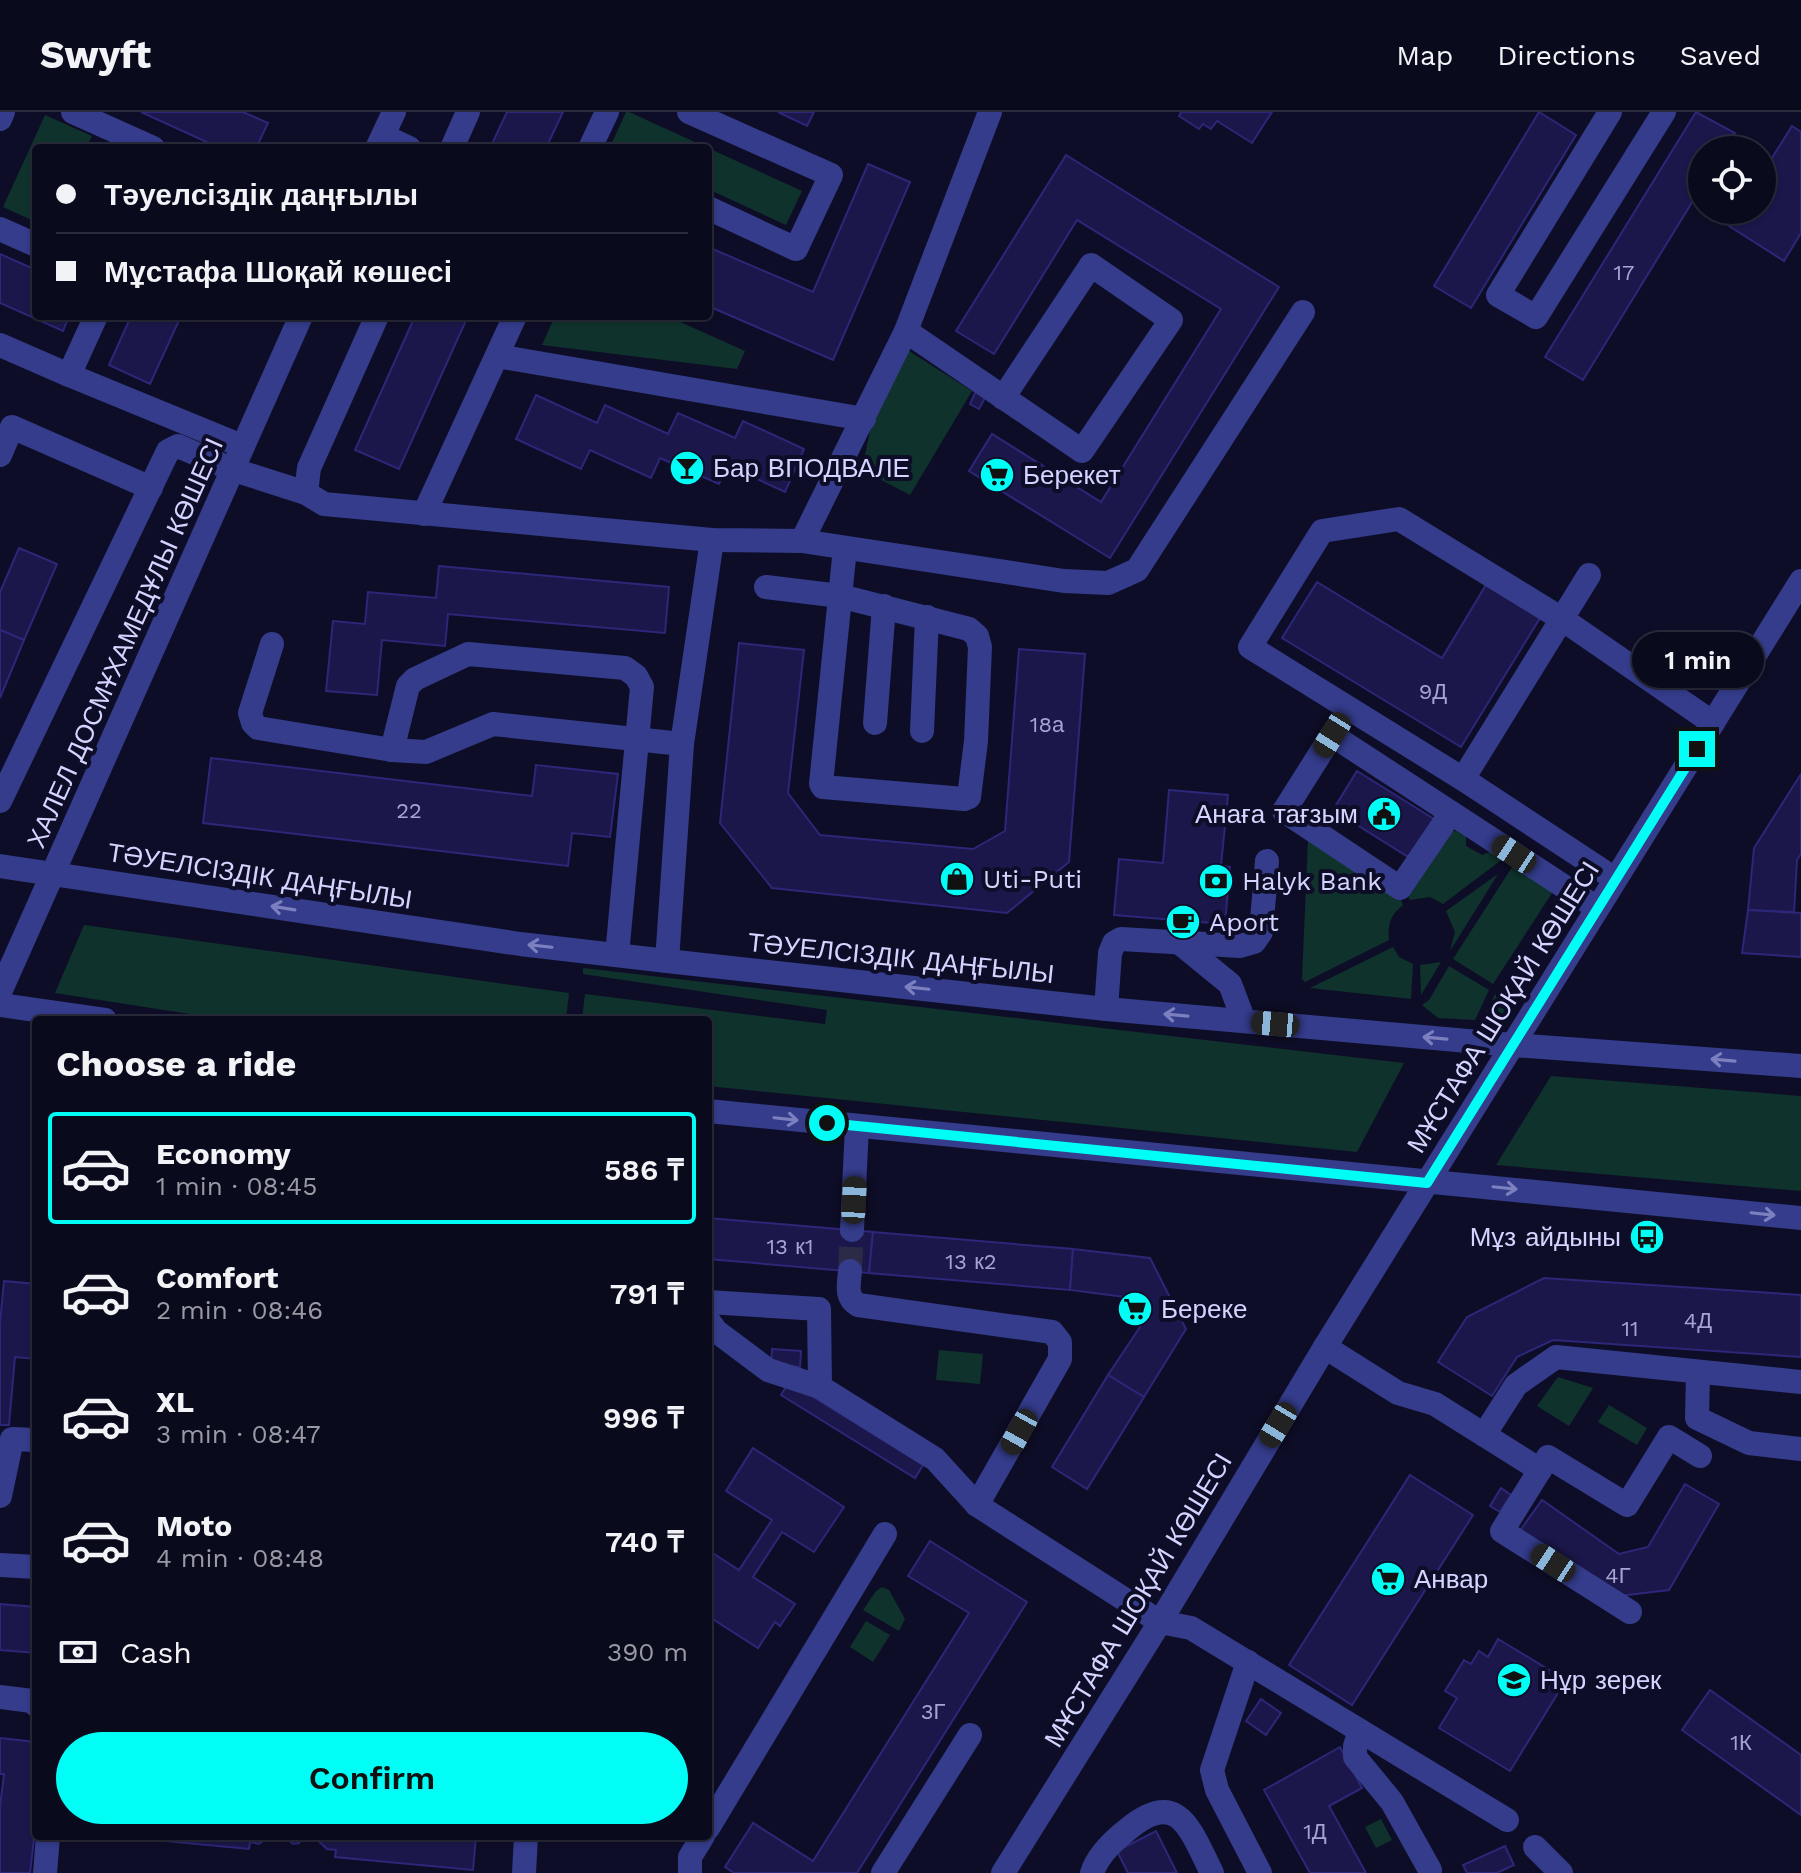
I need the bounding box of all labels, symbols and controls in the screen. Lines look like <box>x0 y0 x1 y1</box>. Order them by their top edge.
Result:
text: Swyft <box>40 33 151 77</box>
text: Map <box>1396 39 1453 72</box>
text: Directions <box>1497 39 1636 72</box>
text: Saved <box>1680 39 1761 72</box>
map controls <box>1688 136 1776 224</box>
button: locate <box>1688 136 1776 224</box>
text: Тәуелсіздік даңғылы <box>104 177 418 212</box>
text: Мұстафа Шоқай көшесі <box>104 254 452 289</box>
house number: 17 <box>1614 260 1634 285</box>
street label: ХАЛЕЛ ДОСМҰХАМЕДҰЛЫ КӨШЕСІ <box>21 434 229 852</box>
bar icon: Бар ВПОДВАЛЕ <box>668 449 706 487</box>
place label: Бар ВПОДВАЛЕ <box>713 453 910 483</box>
supermarket icon: Берекет <box>978 456 1016 494</box>
place label: Берекет <box>1023 460 1121 490</box>
callout: 1 min <box>1631 633 1763 689</box>
text: 1 min <box>1665 645 1731 675</box>
house number: 9Д <box>1419 679 1447 704</box>
car <box>1309 708 1355 762</box>
house number: 18а <box>1030 712 1065 737</box>
route end <box>1679 731 1715 767</box>
public building icon: Анаға тағзым <box>1365 795 1403 833</box>
house number: 22 <box>396 798 422 823</box>
place label: Анаға тағзым <box>1195 799 1358 829</box>
car <box>1487 831 1541 877</box>
street label: ТӘУЕЛСІЗДІК ДАҢҒЫЛЫ <box>106 837 414 915</box>
street label: МҰСТАФА ШОҚАЙ КӨШЕСІ <box>1401 856 1605 1158</box>
shop icon: Uti-Puti <box>938 860 976 898</box>
bank icon: Halyk Bank <box>1197 862 1235 900</box>
place label: Uti-Puti <box>983 864 1082 894</box>
place label: Halyk Bank <box>1242 866 1382 896</box>
one-way arrow <box>270 900 296 915</box>
cafe icon: Aport <box>1164 903 1202 941</box>
place label: Aport <box>1209 907 1279 937</box>
street label: ТӘУЕЛСІЗДІК ДАҢҒЫЛЫ <box>746 927 1056 989</box>
one-way arrow <box>527 939 554 954</box>
one-way arrow <box>904 981 931 996</box>
one-way arrow <box>1163 1007 1190 1022</box>
car <box>1250 1010 1300 1038</box>
one-way arrow <box>1422 1030 1449 1045</box>
text: Choose a ride <box>56 1043 296 1085</box>
one-way arrow <box>1710 1052 1737 1067</box>
route start <box>809 1105 845 1141</box>
one-way arrow <box>772 1111 799 1126</box>
icon: car <box>60 1132 132 1204</box>
text: Economy <box>156 1136 291 1171</box>
text: 586 ₸ <box>604 1152 684 1187</box>
text: 1 min · 08:45 <box>156 1171 317 1201</box>
car <box>841 1175 867 1225</box>
one-way arrow <box>1491 1181 1517 1196</box>
one-way arrow <box>1749 1207 1776 1222</box>
bus stop icon: Мұз айдыны <box>1628 1218 1666 1256</box>
place label: Мұз айдыны <box>1470 1222 1621 1252</box>
house number: 13 к1 <box>766 1234 814 1259</box>
house number: 13 к2 <box>945 1249 997 1274</box>
icon: car <box>60 1256 132 1328</box>
text: Comfort <box>156 1260 278 1295</box>
text: 791 ₸ <box>610 1276 684 1311</box>
supermarket icon: Береке <box>1116 1290 1154 1328</box>
place label: Береке <box>1161 1294 1248 1324</box>
text: 2 min · 08:46 <box>156 1295 323 1325</box>
house number: 4Д <box>1684 1308 1712 1333</box>
house number: 11 <box>1621 1316 1639 1341</box>
icon: car <box>60 1380 132 1452</box>
text: XL <box>156 1384 194 1419</box>
car <box>1255 1398 1301 1452</box>
text: 996 ₸ <box>603 1400 684 1435</box>
car <box>997 1405 1041 1459</box>
text: 3 min · 08:47 <box>156 1419 320 1449</box>
street label: МҰСТАФА ШОҚАЙ КӨШЕСІ <box>1038 1448 1238 1752</box>
icon: car <box>60 1504 132 1576</box>
text: Moto <box>156 1508 232 1543</box>
text: 740 ₸ <box>605 1524 684 1559</box>
car <box>1526 1540 1580 1586</box>
text: 4 min · 08:48 <box>156 1543 324 1573</box>
supermarket icon: Анвар <box>1369 1560 1407 1598</box>
house number: 4Г <box>1605 1563 1631 1588</box>
place label: Анвар <box>1414 1564 1488 1594</box>
icon: cash <box>56 1630 100 1674</box>
text: Cash <box>120 1635 192 1670</box>
text: 390 m <box>607 1637 688 1667</box>
school or university icon: Нұр зерек <box>1495 1661 1533 1699</box>
place label: Нұр зерек <box>1540 1665 1662 1695</box>
house number: 3Г <box>921 1699 945 1724</box>
house number: 1К <box>1730 1730 1752 1755</box>
button: Confirm <box>56 1732 688 1824</box>
house number: 1Д <box>1303 1819 1327 1844</box>

